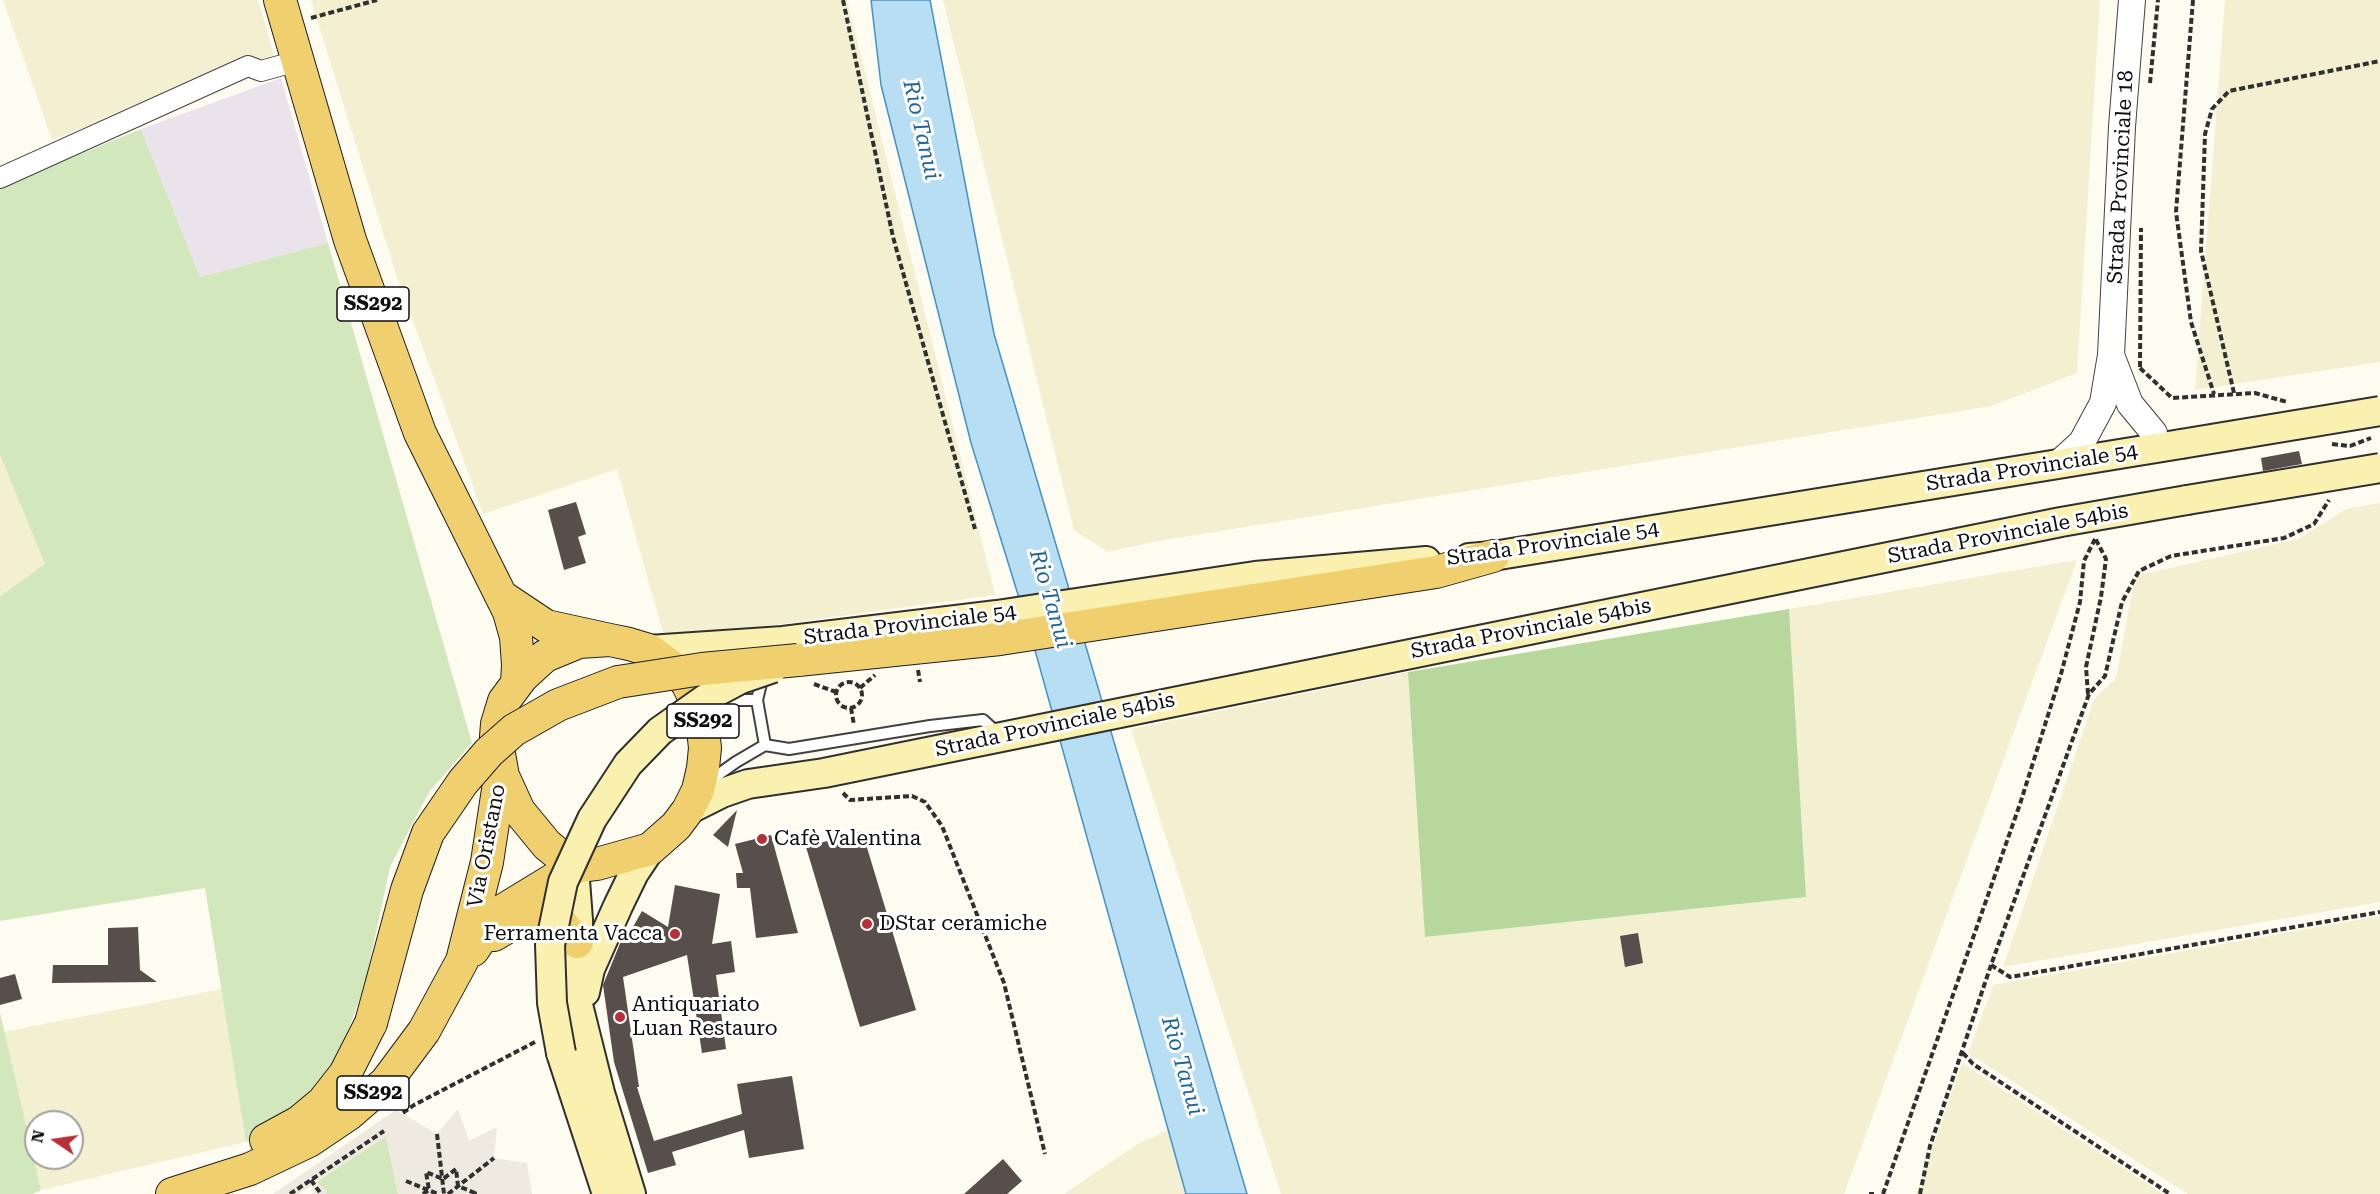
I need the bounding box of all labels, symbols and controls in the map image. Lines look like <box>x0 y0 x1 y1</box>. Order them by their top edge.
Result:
street label: Strada Provinciale 18 <box>2103 69 2139 285</box>
water label: Rio Tanui <box>897 78 945 182</box>
road number: SS292 <box>337 287 409 321</box>
street label: Strada Provinciale 54 <box>1924 439 2140 497</box>
street label: Strada Provinciale 54bis <box>1886 498 2130 570</box>
street label: Strada Provinciale 54 <box>1445 517 1661 571</box>
water label: Rio Tanui <box>1023 547 1077 651</box>
street label: Strada Provinciale 54bis <box>1409 593 1653 665</box>
street label: Strada Provinciale 54 <box>802 599 1018 651</box>
street label: Strada Provinciale 54bis <box>933 687 1177 763</box>
road number: SS292 <box>667 704 739 738</box>
street label: Via Oristano <box>463 782 511 910</box>
place label: Cafè Valentina <box>774 826 921 852</box>
marker: Cafè Valentina <box>755 832 769 846</box>
place label: DStar ceramiche <box>879 911 1047 937</box>
marker: DStar ceramiche <box>860 917 874 931</box>
place label: Ferramenta Vacca <box>483 921 663 947</box>
marker: Ferramenta Vacca <box>668 927 682 941</box>
place label: Antiquariato Luan Restauro <box>632 992 778 1042</box>
marker: Antiquariato Luan Restauro <box>613 1010 627 1024</box>
water label: Rio Tanui <box>1155 1014 1209 1118</box>
road number: SS292 <box>337 1076 409 1110</box>
north arrow <box>24 1110 84 1170</box>
text: N <box>27 1128 49 1144</box>

